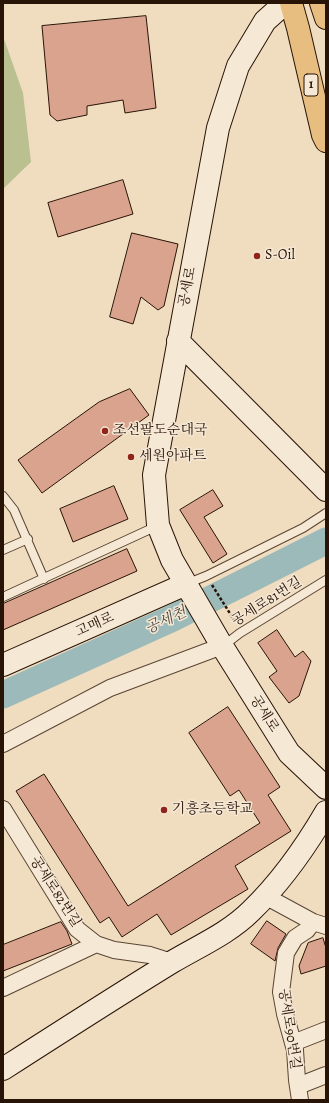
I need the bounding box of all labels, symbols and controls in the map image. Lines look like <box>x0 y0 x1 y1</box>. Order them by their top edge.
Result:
road number: 1 <box>304 74 318 96</box>
place label: S-Oil <box>265 248 295 264</box>
marker: S-Oil <box>252 251 262 261</box>
street label: 공세로 <box>176 265 200 309</box>
place label: 조선팔도순대국 <box>113 423 208 439</box>
marker: 조선팔도순대국 <box>100 426 110 436</box>
place label: 세원아파트 <box>139 449 207 465</box>
marker: 세원아파트 <box>126 452 136 462</box>
street label: 공세로81번길 <box>229 574 305 630</box>
water label: 공세천 <box>142 604 190 638</box>
street label: 고매로 <box>73 609 117 641</box>
street label: 공세로 <box>246 692 282 736</box>
place label: 기흥초등학교 <box>172 802 253 818</box>
marker: 기흥초등학교 <box>159 805 169 815</box>
street label: 공세로82번길 <box>26 853 84 931</box>
street label: 공세로90번길 <box>274 987 304 1071</box>

